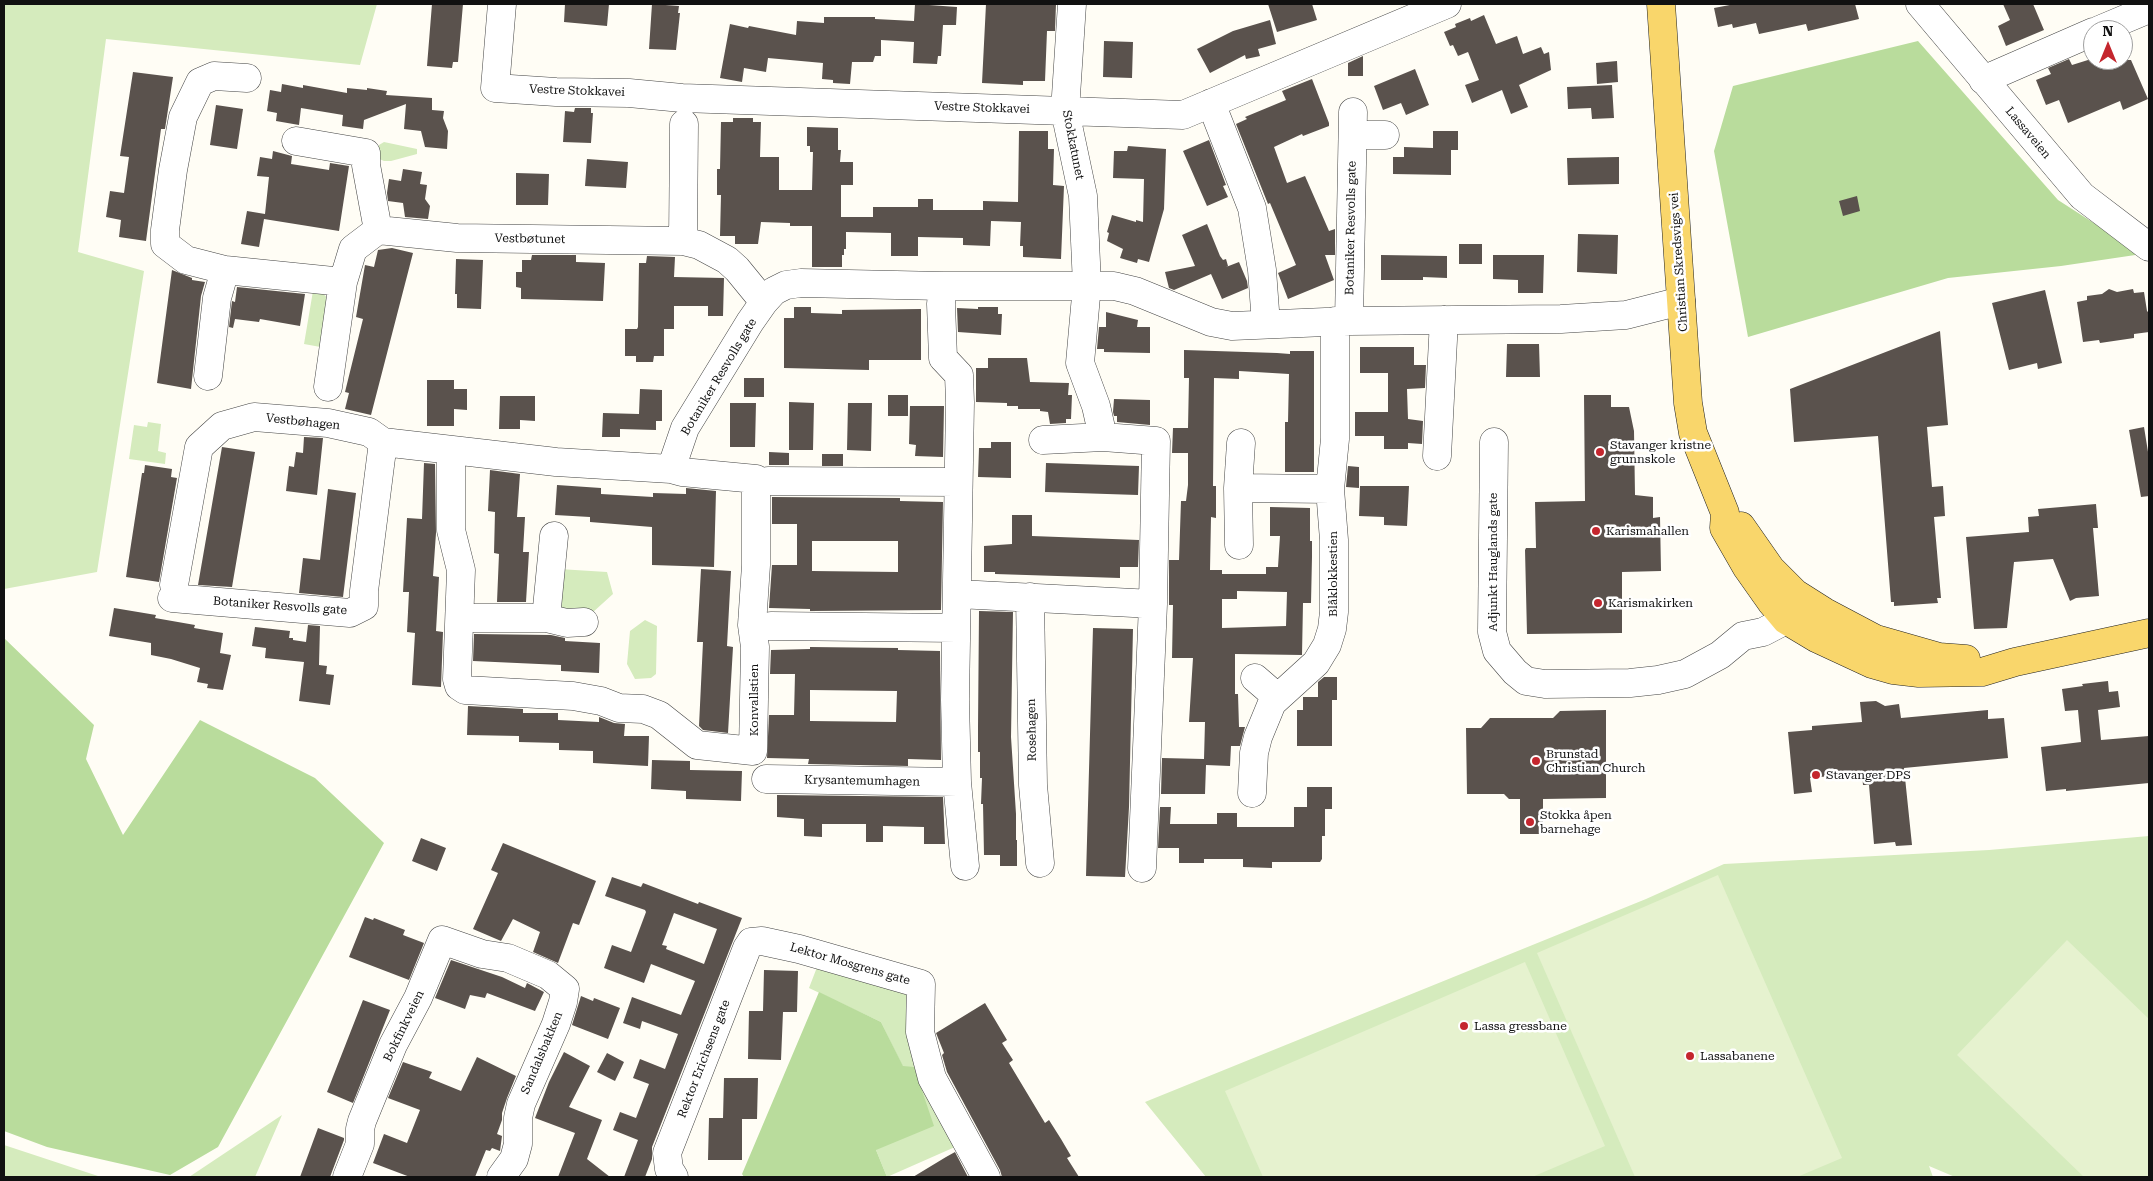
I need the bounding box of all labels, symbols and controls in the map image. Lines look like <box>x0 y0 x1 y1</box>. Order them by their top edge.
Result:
north arrow <box>2083 20 2133 70</box>
text: N <box>2103 23 2113 39</box>
street label: Vestre Stokkavei <box>529 82 625 100</box>
street label: Vestre Stokkavei <box>934 99 1030 117</box>
street label: Lassaveien <box>2002 104 2054 162</box>
street label: Stokkatunet <box>1059 109 1087 181</box>
street label: Botaniker Resvolls gate <box>1343 161 1359 295</box>
street label: Christian Skredsvigs vei <box>1667 192 1691 332</box>
street label: Vestbøtunet <box>495 231 565 247</box>
street label: Botaniker Resvolls gate <box>678 316 760 438</box>
street label: Vestbøhagen <box>265 411 341 433</box>
place label: Stavanger kristne grunnskole <box>1610 438 1711 466</box>
marker: Stavanger kristne grunnskole <box>1594 446 1606 458</box>
street label: Adjunkt Hauglands gate <box>1486 493 1500 631</box>
place label: Karismahallen <box>1606 524 1689 538</box>
marker: Karismahallen <box>1590 525 1602 537</box>
street label: Blåklokkestien <box>1326 531 1340 617</box>
street label: Botaniker Resvolls gate <box>213 594 347 618</box>
place label: Karismakirken <box>1608 596 1693 610</box>
marker: Karismakirken <box>1592 597 1604 609</box>
street label: Konvallstien <box>747 664 761 736</box>
street label: Rosehagen <box>1024 699 1040 761</box>
place label: Brunstad Christian Church <box>1546 747 1645 775</box>
marker: Brunstad Christian Church <box>1530 755 1542 767</box>
place label: Stavanger DPS <box>1826 768 1911 782</box>
marker: Stavanger DPS <box>1810 769 1822 781</box>
street label: Krysantemumhagen <box>804 773 920 789</box>
place label: Stokka åpen barnehage <box>1540 808 1612 836</box>
marker: Stokka åpen barnehage <box>1524 816 1536 828</box>
street label: Lektor Mosgrens gate <box>788 940 912 988</box>
street label: Bokfinkveien <box>381 988 427 1064</box>
street label: Rektor Erichsens gate <box>675 998 733 1120</box>
street label: Sandalsbakken <box>518 1010 566 1096</box>
place label: Lassa gressbane <box>1474 1019 1567 1033</box>
marker: Lassa gressbane <box>1458 1020 1470 1032</box>
place label: Lassabanene <box>1700 1049 1775 1063</box>
marker: Lassabanene <box>1684 1050 1696 1062</box>

